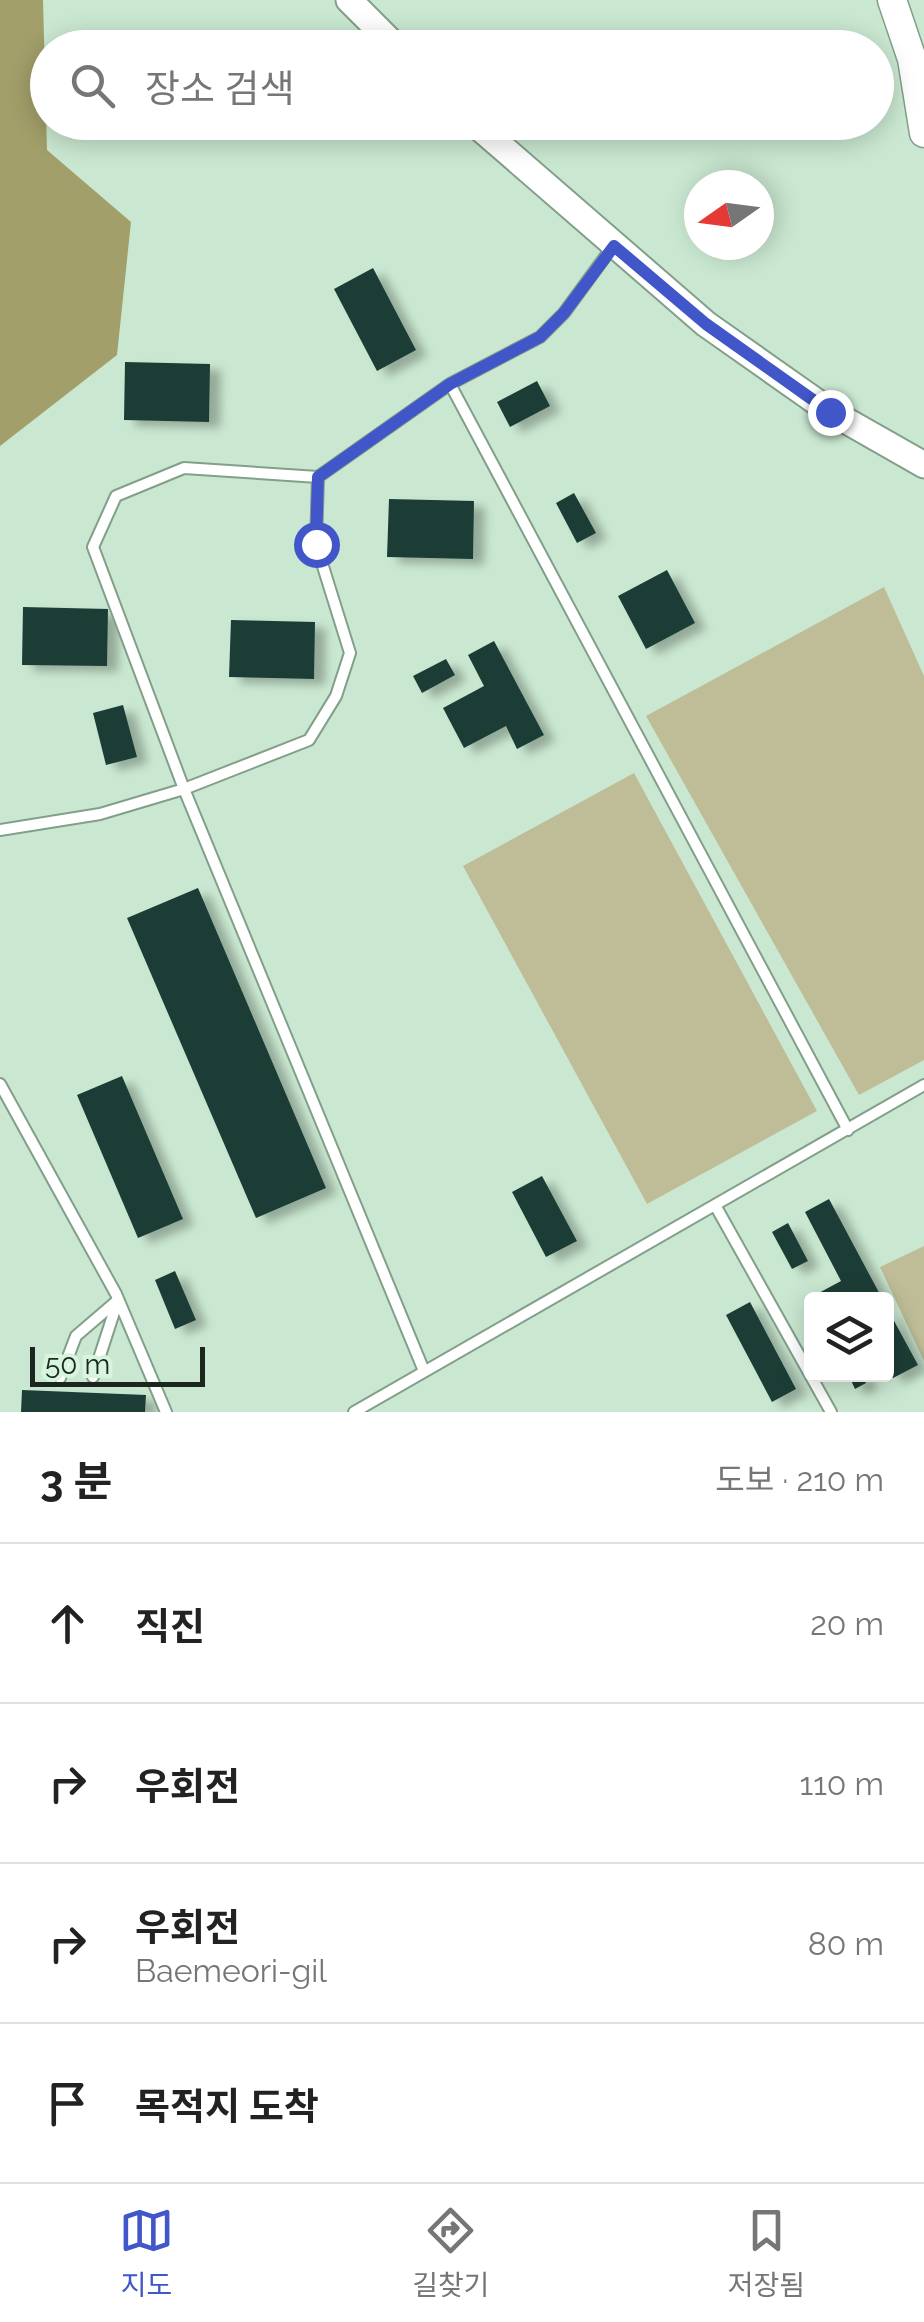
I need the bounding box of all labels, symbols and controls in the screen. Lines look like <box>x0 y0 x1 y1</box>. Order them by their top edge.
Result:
search box <box>30 30 894 140</box>
icon: search <box>65 58 120 113</box>
text: 장소 검색 <box>145 66 295 111</box>
north arrow <box>684 170 774 260</box>
route end <box>808 390 854 436</box>
route start <box>294 522 340 568</box>
map controls <box>804 1292 894 1382</box>
button: layers <box>804 1292 894 1382</box>
scale bar <box>30 1342 205 1386</box>
text: 50 m <box>45 1348 110 1381</box>
text: 3 분 <box>40 1457 112 1506</box>
text: 도보 · 210 m <box>715 1461 884 1498</box>
icon: ahead <box>40 1596 95 1651</box>
text: 직진 <box>135 1604 205 1649</box>
text: 20 m <box>810 1605 884 1642</box>
icon: right <box>40 1756 95 1811</box>
text: 우회전 <box>135 1764 240 1809</box>
text: 110 m <box>799 1765 884 1802</box>
text: 우회전 <box>135 1905 240 1950</box>
icon: right <box>40 1916 95 1971</box>
text: 80 m <box>808 1925 884 1962</box>
text: Baemeori-gil <box>135 1952 327 1989</box>
icon: arrive <box>40 2076 95 2131</box>
text: 목적지 도착 <box>135 2084 319 2129</box>
tab: 지도 <box>119 2203 174 2303</box>
tab: 길찾기 <box>412 2203 489 2303</box>
tab: 저장됨 <box>728 2203 805 2303</box>

